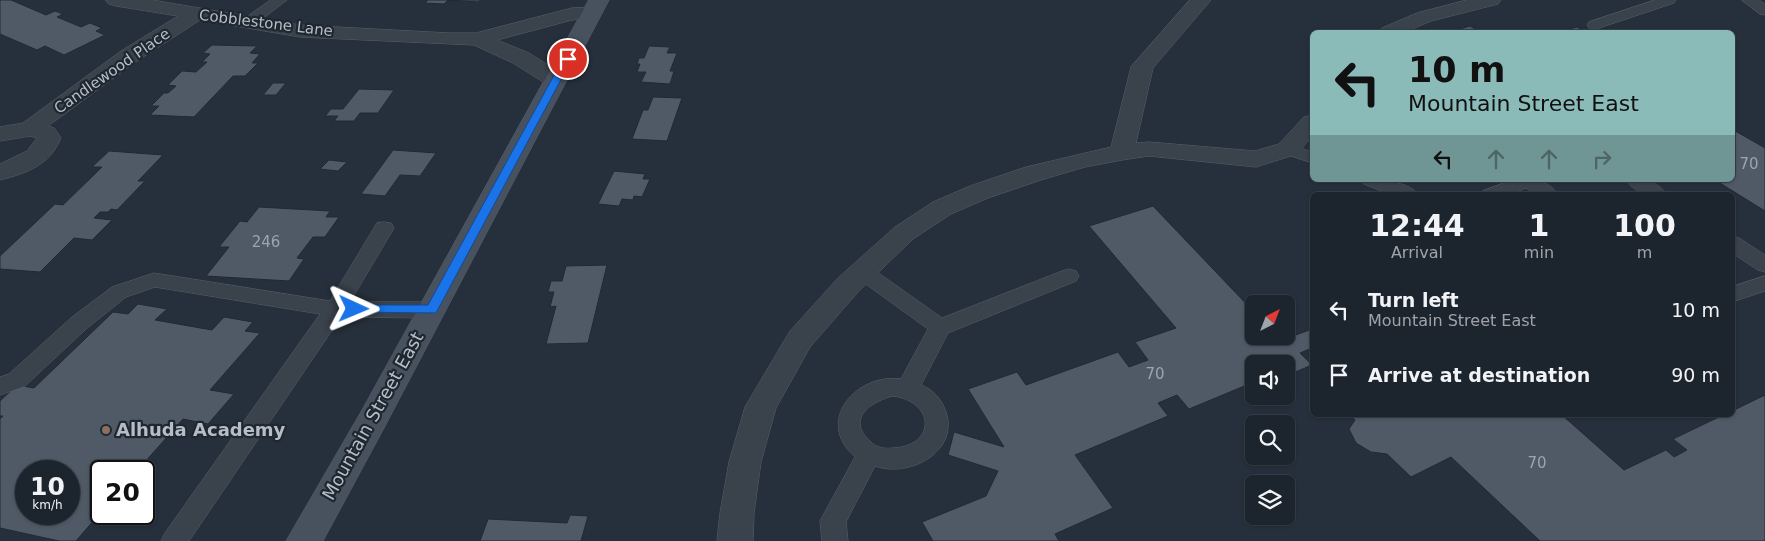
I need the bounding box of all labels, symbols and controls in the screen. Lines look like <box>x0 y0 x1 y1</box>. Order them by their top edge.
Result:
street label: Cobblestone Lane <box>198 6 334 40</box>
street label: Candlewood Place <box>51 24 173 118</box>
pin <box>547 38 589 80</box>
icon: arrive <box>554 45 582 73</box>
icon: left <box>1325 50 1390 115</box>
text: 10 m <box>1408 50 1505 90</box>
text: Mountain Street East <box>1408 91 1639 116</box>
icon: left <box>1429 145 1457 173</box>
icon: ahead <box>1482 145 1510 173</box>
icon: ahead <box>1535 145 1563 173</box>
icon: right <box>1588 145 1616 173</box>
house number: 70 <box>1739 155 1759 173</box>
text: 12:44 <box>1369 208 1465 243</box>
text: 1 <box>1528 208 1549 243</box>
text: 100 <box>1613 208 1676 243</box>
house number: 246 <box>252 233 280 251</box>
text: Arrival <box>1391 243 1443 262</box>
text: min <box>1524 243 1554 262</box>
text: m <box>1637 243 1652 262</box>
position arrow <box>327 282 379 334</box>
text: Turn left <box>1368 289 1459 311</box>
north arrow <box>1245 295 1295 345</box>
map controls <box>1245 295 1295 525</box>
icon: left <box>1325 296 1353 324</box>
text: 10 m <box>1671 299 1720 321</box>
text: Mountain Street East <box>1368 311 1536 330</box>
street label: Mountain Street East <box>318 328 428 503</box>
button: sound <box>1245 355 1295 405</box>
icon: arrive <box>1325 361 1353 389</box>
text: Arrive at destination <box>1368 364 1590 386</box>
text: 90 m <box>1671 364 1720 386</box>
house number: 70 <box>1145 365 1165 383</box>
button: search <box>1245 415 1295 465</box>
place label: Alhuda Academy <box>116 419 286 440</box>
marker: Alhuda Academy <box>100 424 112 436</box>
house number: 70 <box>1527 454 1547 472</box>
speed limit sign: 20 <box>90 460 155 525</box>
text: 10 <box>30 472 65 501</box>
button: layers <box>1245 475 1295 525</box>
text: km/h <box>32 498 63 512</box>

